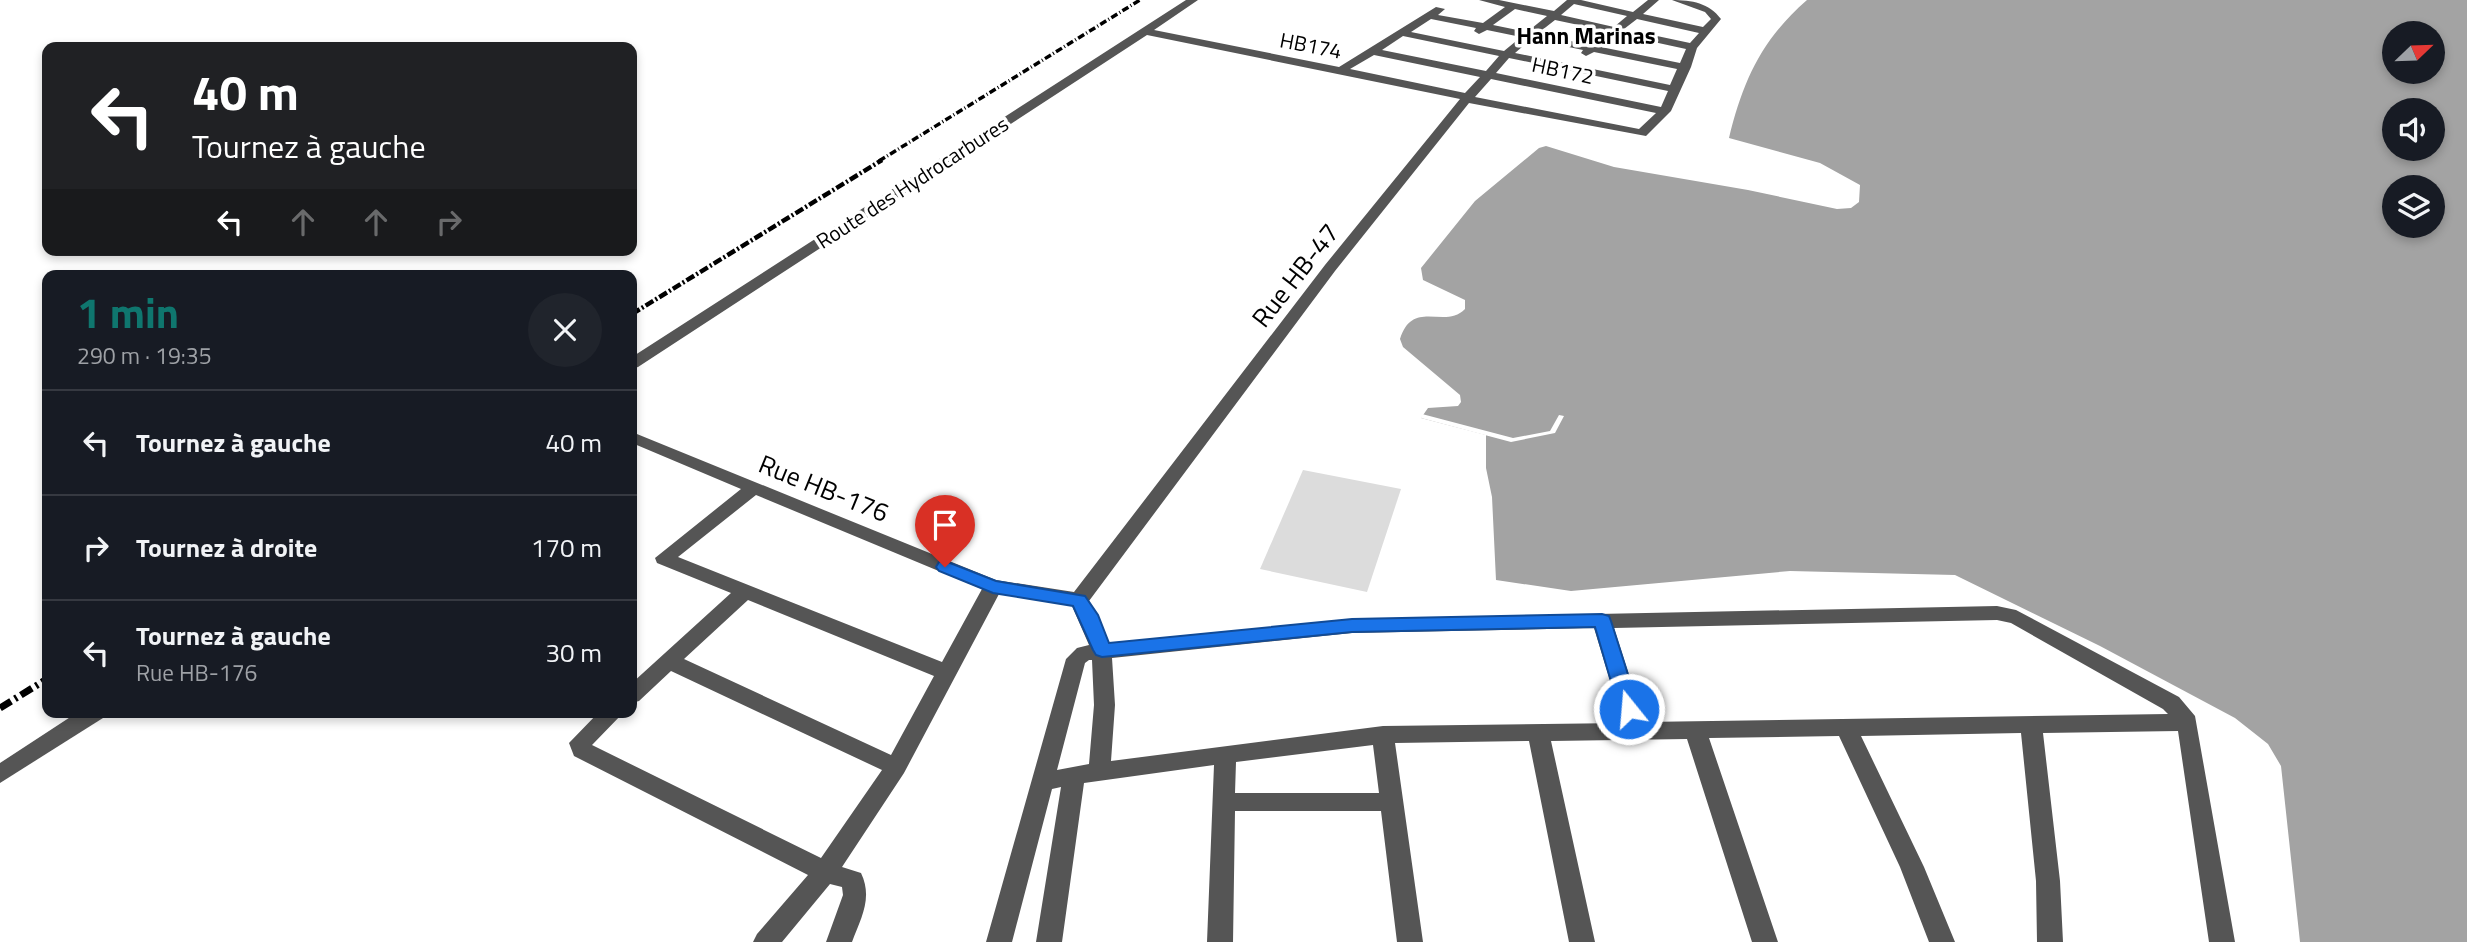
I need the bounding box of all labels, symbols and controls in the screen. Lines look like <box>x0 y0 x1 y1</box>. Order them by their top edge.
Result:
district label: Hann Marinas <box>1516 18 1656 53</box>
north arrow <box>2382 21 2445 84</box>
map controls <box>2382 21 2445 238</box>
street label: HB174 <box>1277 23 1345 67</box>
street label: HB172 <box>1529 48 1597 92</box>
text: 40 m <box>192 54 299 129</box>
icon: left <box>77 70 168 161</box>
button: sound <box>2382 98 2445 161</box>
street label: Route des Hydrocarbures <box>810 108 1014 256</box>
text: Tournez à gauche <box>192 122 426 170</box>
button: layers <box>2382 175 2445 238</box>
icon: left <box>211 203 249 241</box>
icon: ahead <box>284 203 322 241</box>
icon: ahead <box>357 203 395 241</box>
icon: right <box>430 203 468 241</box>
street label: Rue HB-47 <box>1242 215 1348 335</box>
text: 1 min <box>77 280 179 344</box>
button: close <box>528 293 602 367</box>
text: 290 m · 19:35 <box>77 338 212 373</box>
text: Tournez à gauche <box>136 423 331 462</box>
text: 40 m <box>545 423 602 462</box>
icon: left <box>77 424 115 462</box>
street label: Rue HB-176 <box>753 444 895 532</box>
pin <box>915 495 975 567</box>
icon: arrive <box>926 506 964 544</box>
text: Tournez à droite <box>136 528 317 567</box>
text: 170 m <box>531 528 602 567</box>
icon: right <box>77 529 115 567</box>
text: Tournez à gauche <box>136 616 331 655</box>
text: 30 m <box>545 633 602 672</box>
icon: left <box>77 634 115 672</box>
text: Rue HB-176 <box>136 655 257 690</box>
position arrow <box>1592 672 1666 746</box>

